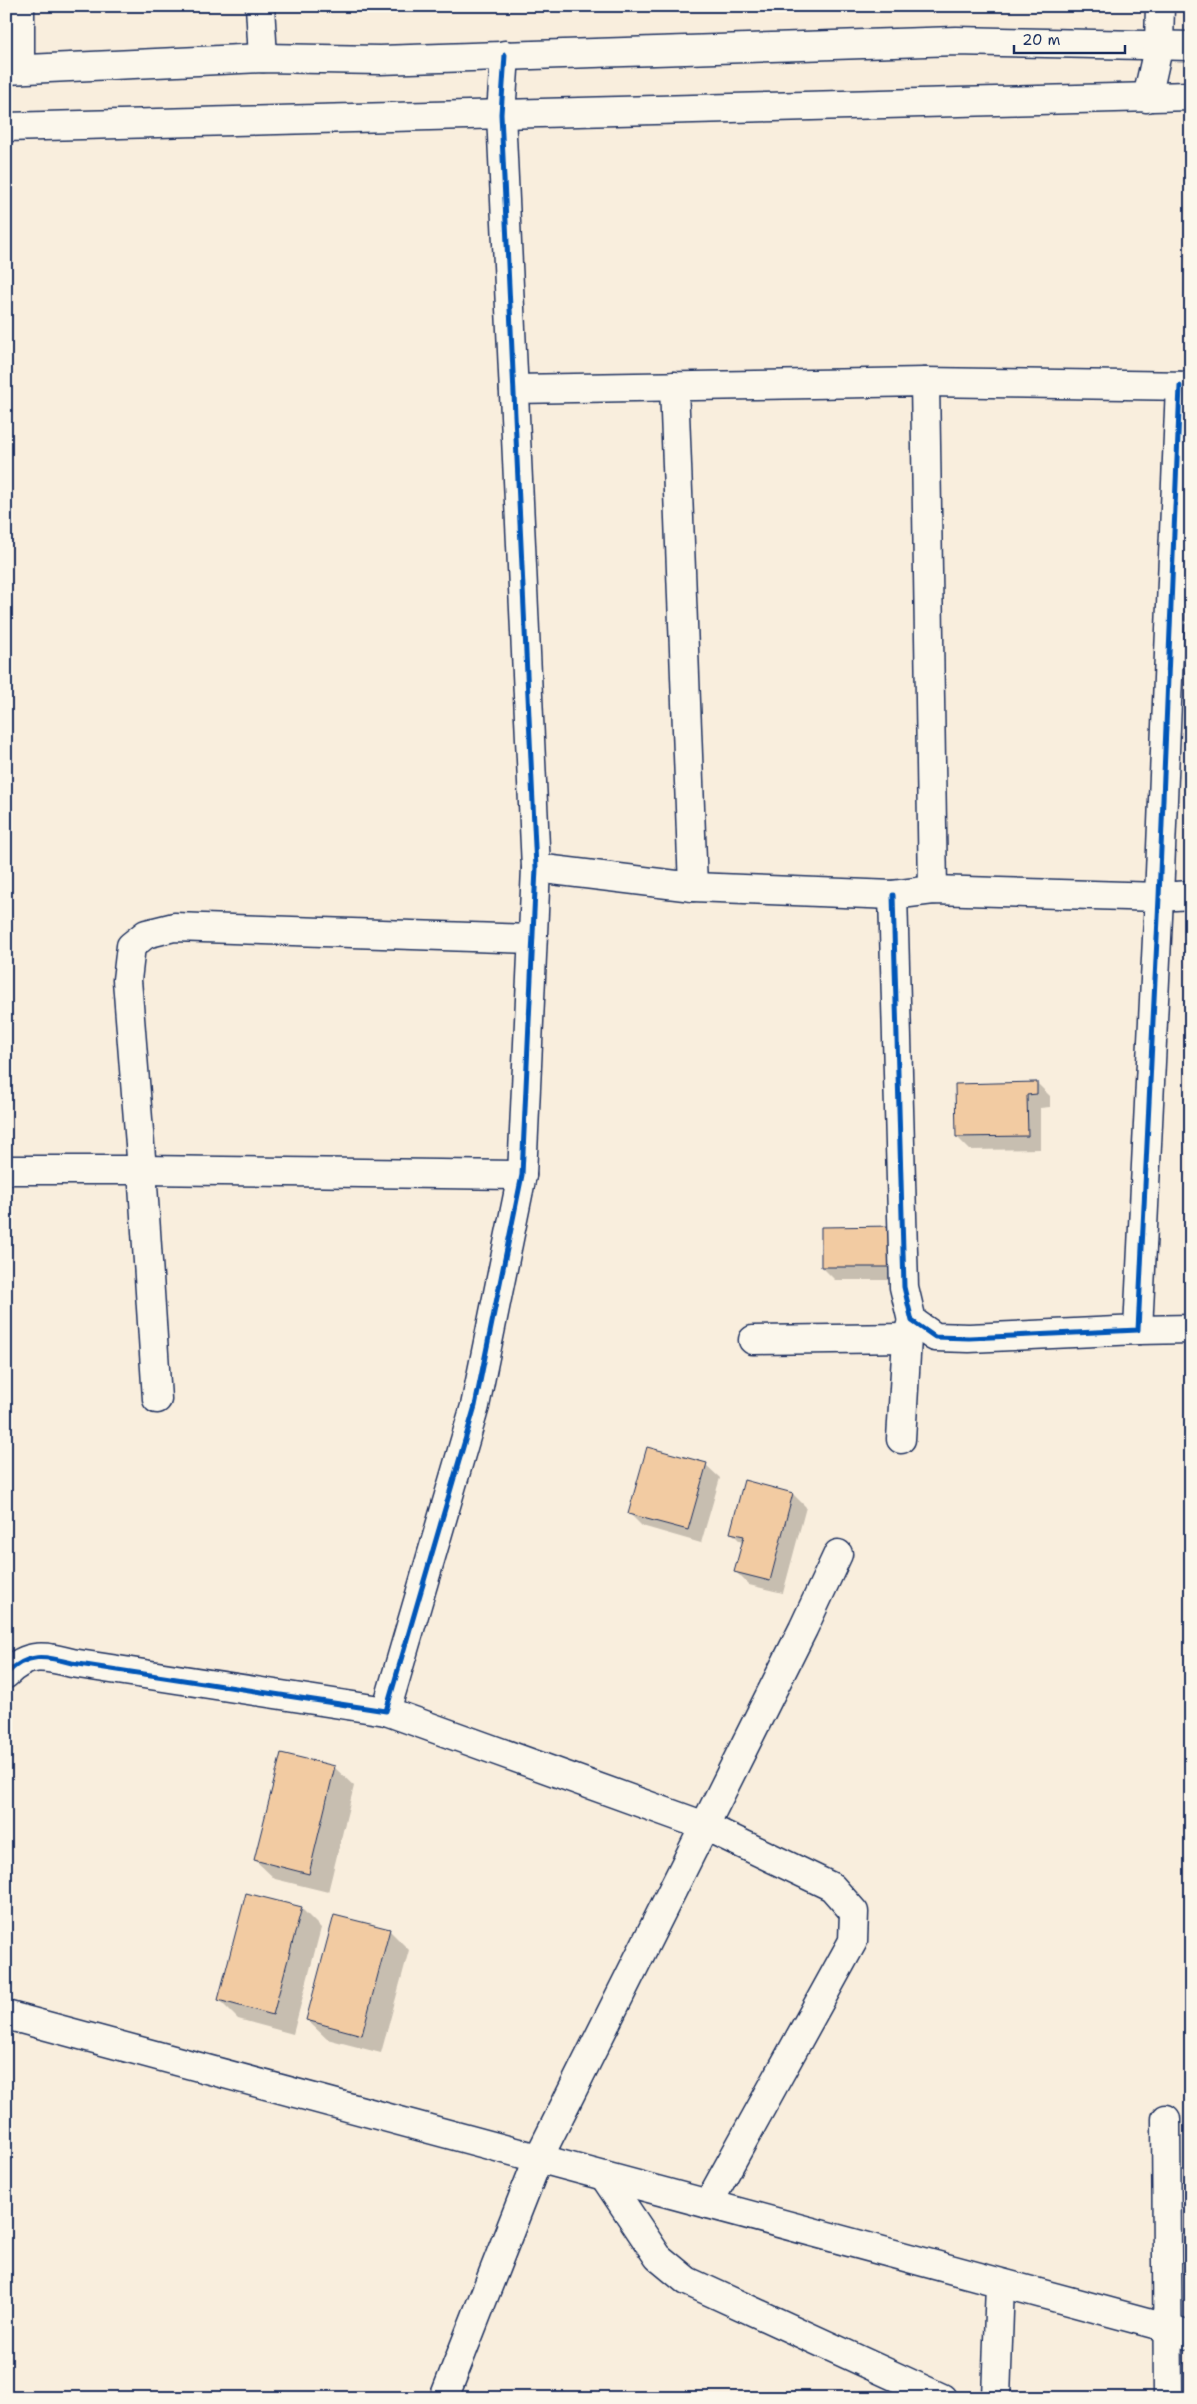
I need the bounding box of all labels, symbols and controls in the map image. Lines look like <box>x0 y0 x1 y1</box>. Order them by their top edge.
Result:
scale bar <box>1014 22 1126 54</box>
text: 20 m <box>1022 30 1061 50</box>

